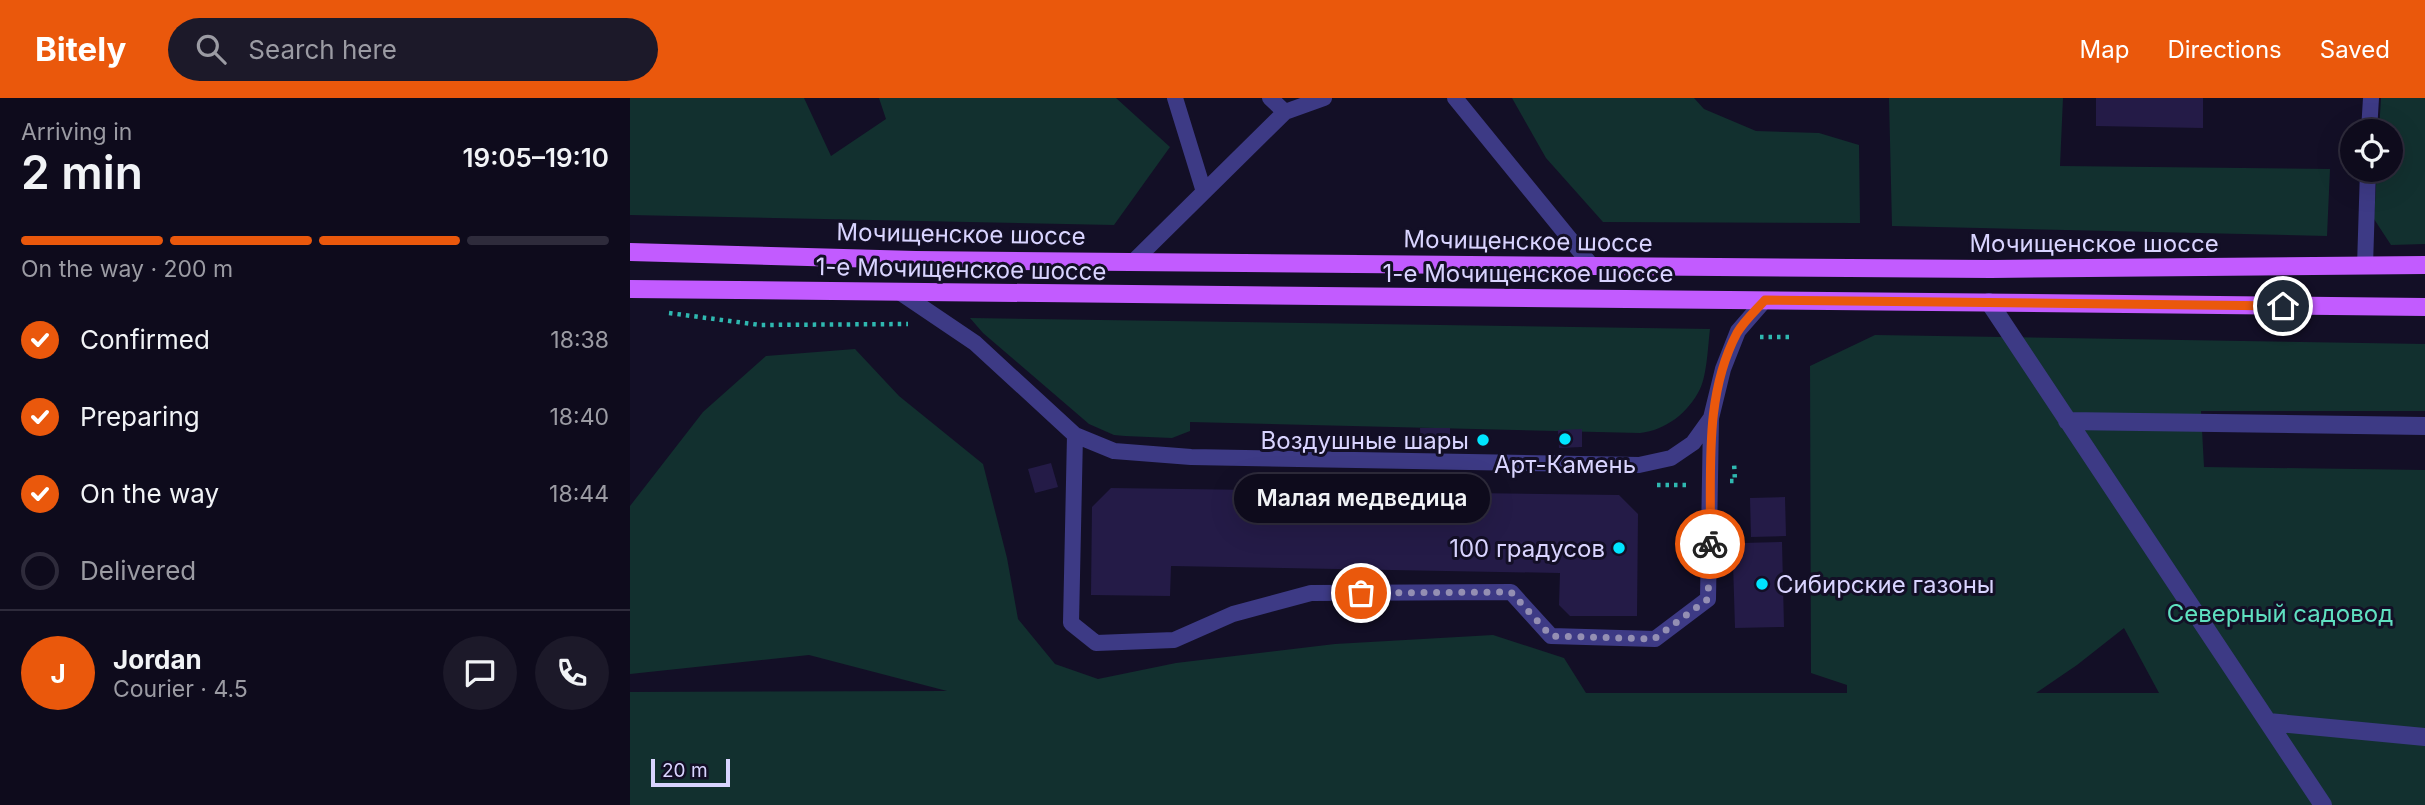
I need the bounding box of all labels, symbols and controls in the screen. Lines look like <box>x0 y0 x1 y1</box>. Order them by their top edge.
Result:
search box <box>168 18 658 81</box>
text: Bitely <box>35 29 126 69</box>
icon: search <box>192 30 230 68</box>
text: Search here <box>248 34 397 65</box>
text: Map <box>2080 35 2129 64</box>
text: Directions <box>2167 35 2282 64</box>
text: Saved <box>2320 35 2390 64</box>
text: Arriving in <box>21 118 132 146</box>
map controls <box>2340 119 2403 182</box>
button: locate <box>2340 119 2403 182</box>
text: 19:05–19:10 <box>463 142 609 173</box>
text: 2 min <box>21 144 143 200</box>
street label: Мочищенское шоссе <box>836 217 1086 251</box>
street label: Мочищенское шоссе <box>1403 224 1653 258</box>
street label: Мочищенское шоссе <box>1969 229 2219 258</box>
street label: 1-е Мочищенское шоссе <box>815 252 1107 286</box>
text: On the way · 200 m <box>21 255 233 283</box>
street label: 1-е Мочищенское шоссе <box>1383 259 1673 288</box>
pin <box>2253 276 2313 336</box>
icon: home <box>2264 287 2302 325</box>
icon: check <box>21 321 59 359</box>
text: Confirmed <box>80 324 210 355</box>
text: 18:38 <box>550 326 609 354</box>
icon: check <box>21 398 59 436</box>
text: Preparing <box>80 401 200 432</box>
text: 18:40 <box>549 403 609 431</box>
place label: Воздушные шары <box>1261 426 1469 455</box>
marker: Арт-Камень <box>1557 431 1573 447</box>
marker: Воздушные шары <box>1475 432 1491 448</box>
place label: Арт-Камень <box>1494 450 1636 479</box>
callout: Малая медведица <box>1233 474 1489 523</box>
icon: check <box>21 475 59 513</box>
text: On the way <box>80 478 219 509</box>
text: 18:44 <box>549 480 609 508</box>
text: Малая медведица <box>1257 484 1467 512</box>
courier <box>1675 509 1745 579</box>
icon: bike <box>1691 525 1729 563</box>
place label: 100 градусов <box>1449 534 1605 563</box>
marker: 100 градусов <box>1611 540 1627 556</box>
text: Delivered <box>80 555 196 586</box>
pin <box>1331 563 1391 623</box>
place label: Сибирские газоны <box>1776 570 1995 599</box>
icon: bag <box>1342 574 1380 612</box>
marker: Сибирские газоны <box>1754 576 1770 592</box>
park label: Северный садовод <box>2167 599 2393 628</box>
button: chat <box>443 636 517 710</box>
button: phone <box>535 636 609 710</box>
text: Jordan <box>113 644 202 675</box>
text: J <box>50 658 66 689</box>
text: Courier · 4.5 <box>113 675 248 703</box>
scale bar <box>651 756 730 788</box>
text: 20 m <box>662 759 708 782</box>

